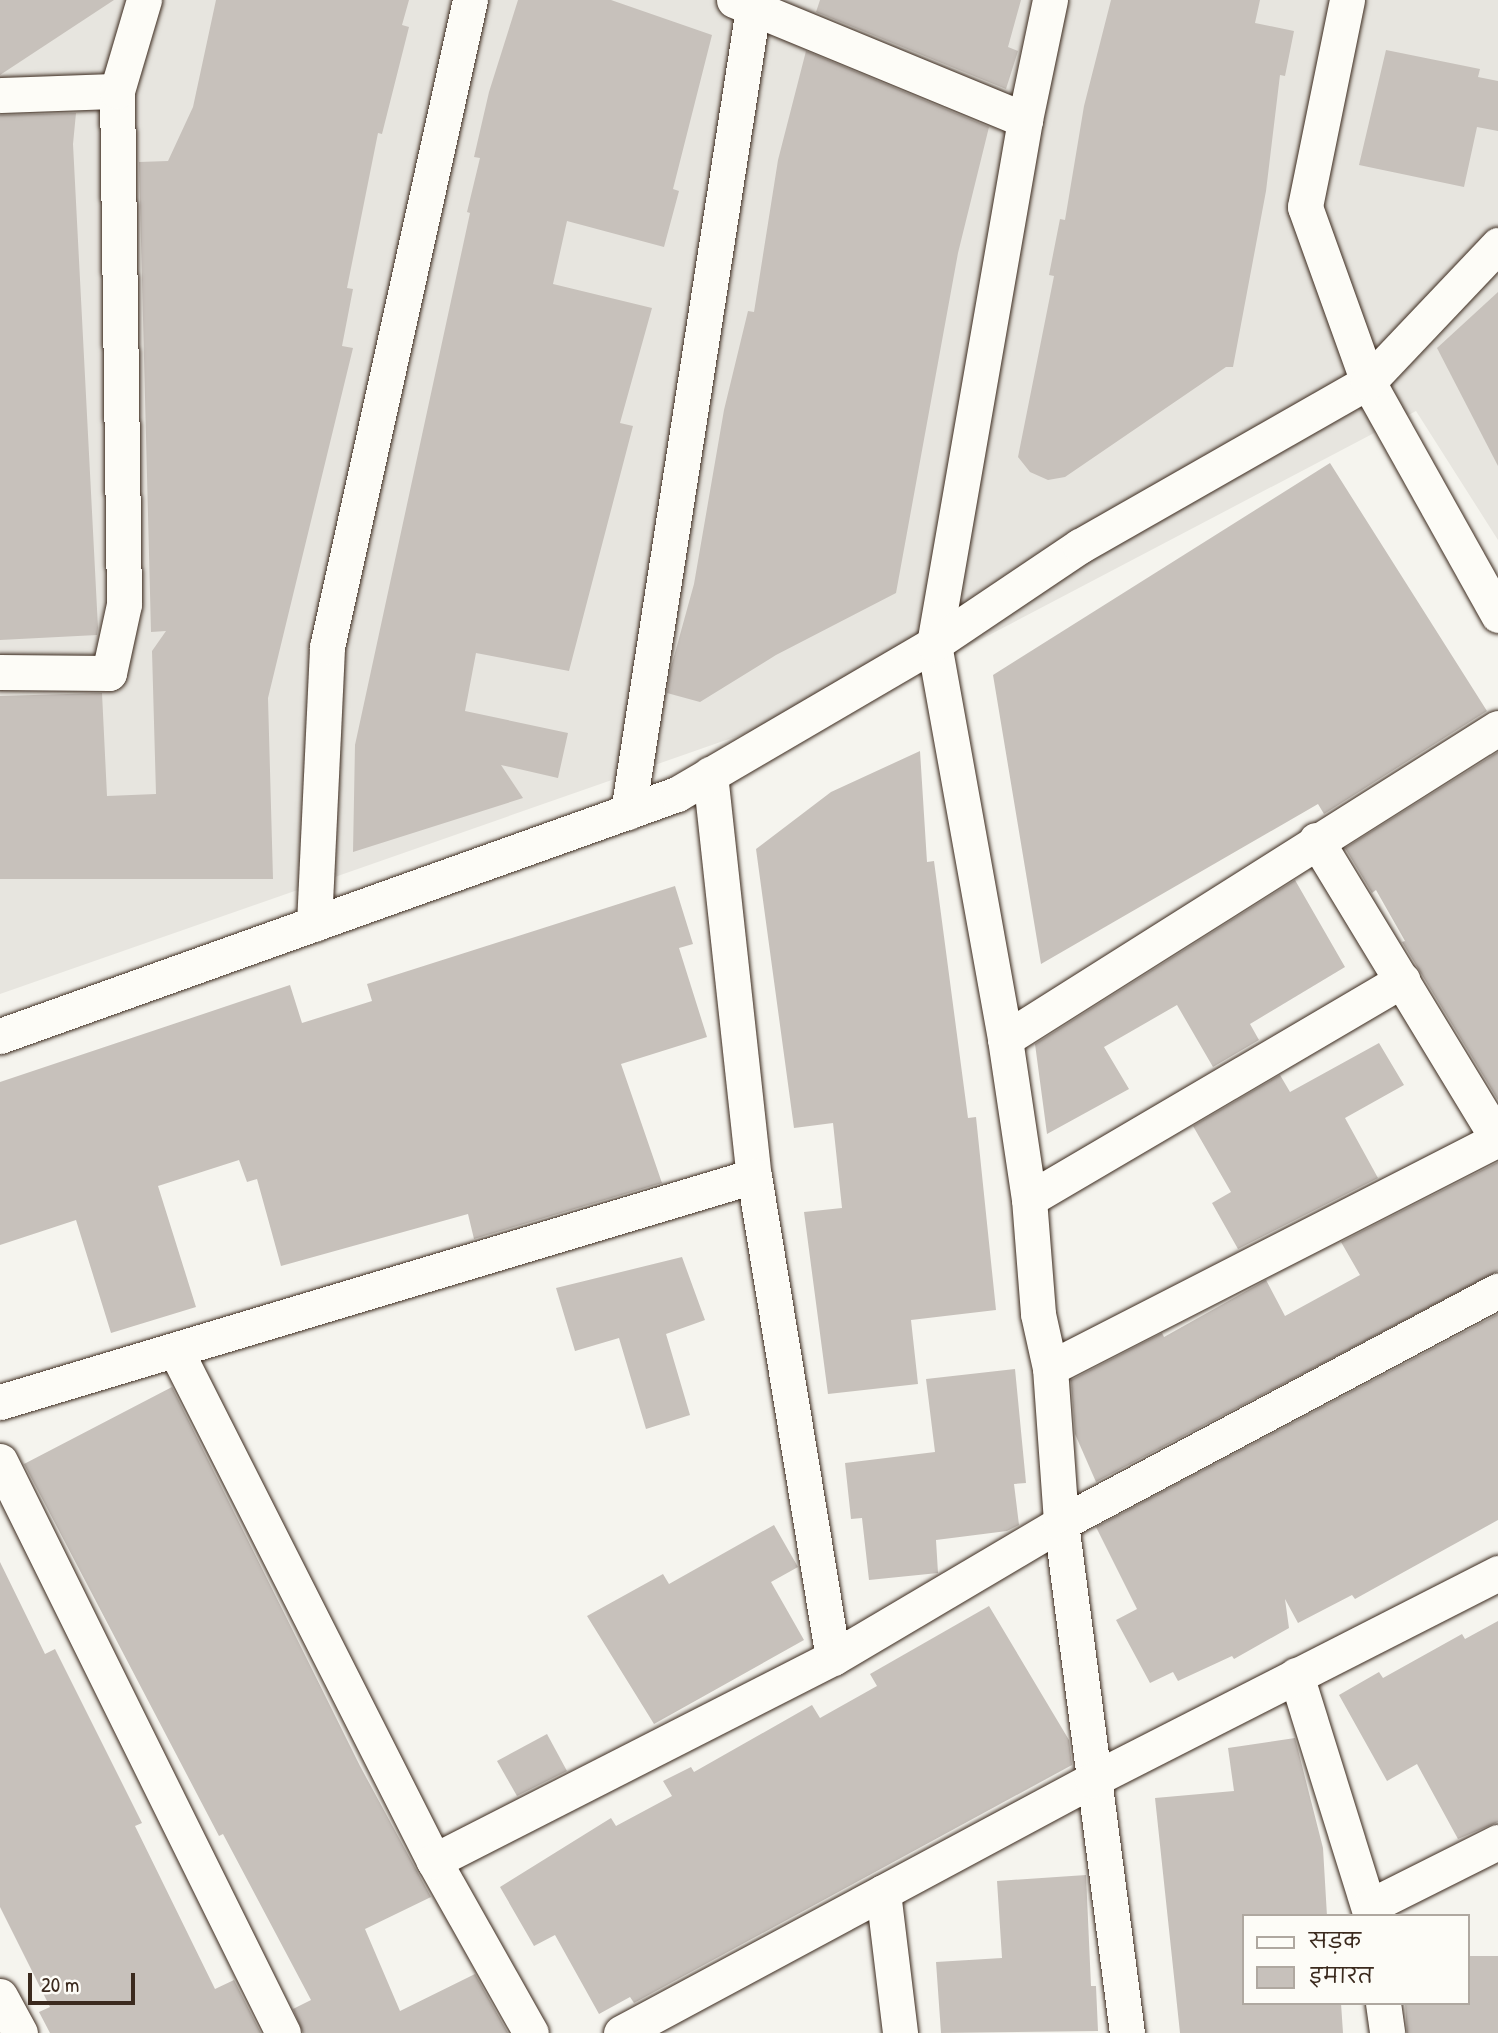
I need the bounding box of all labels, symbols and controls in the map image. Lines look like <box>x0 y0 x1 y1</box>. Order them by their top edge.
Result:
legend <box>1242 1914 1470 2005</box>
text: सड़क <box>1309 1926 1361 1955</box>
scale bar <box>32 1960 138 2004</box>
text: इमारत <box>1309 1961 1373 1990</box>
text: 20 m <box>41 1970 79 1999</box>

